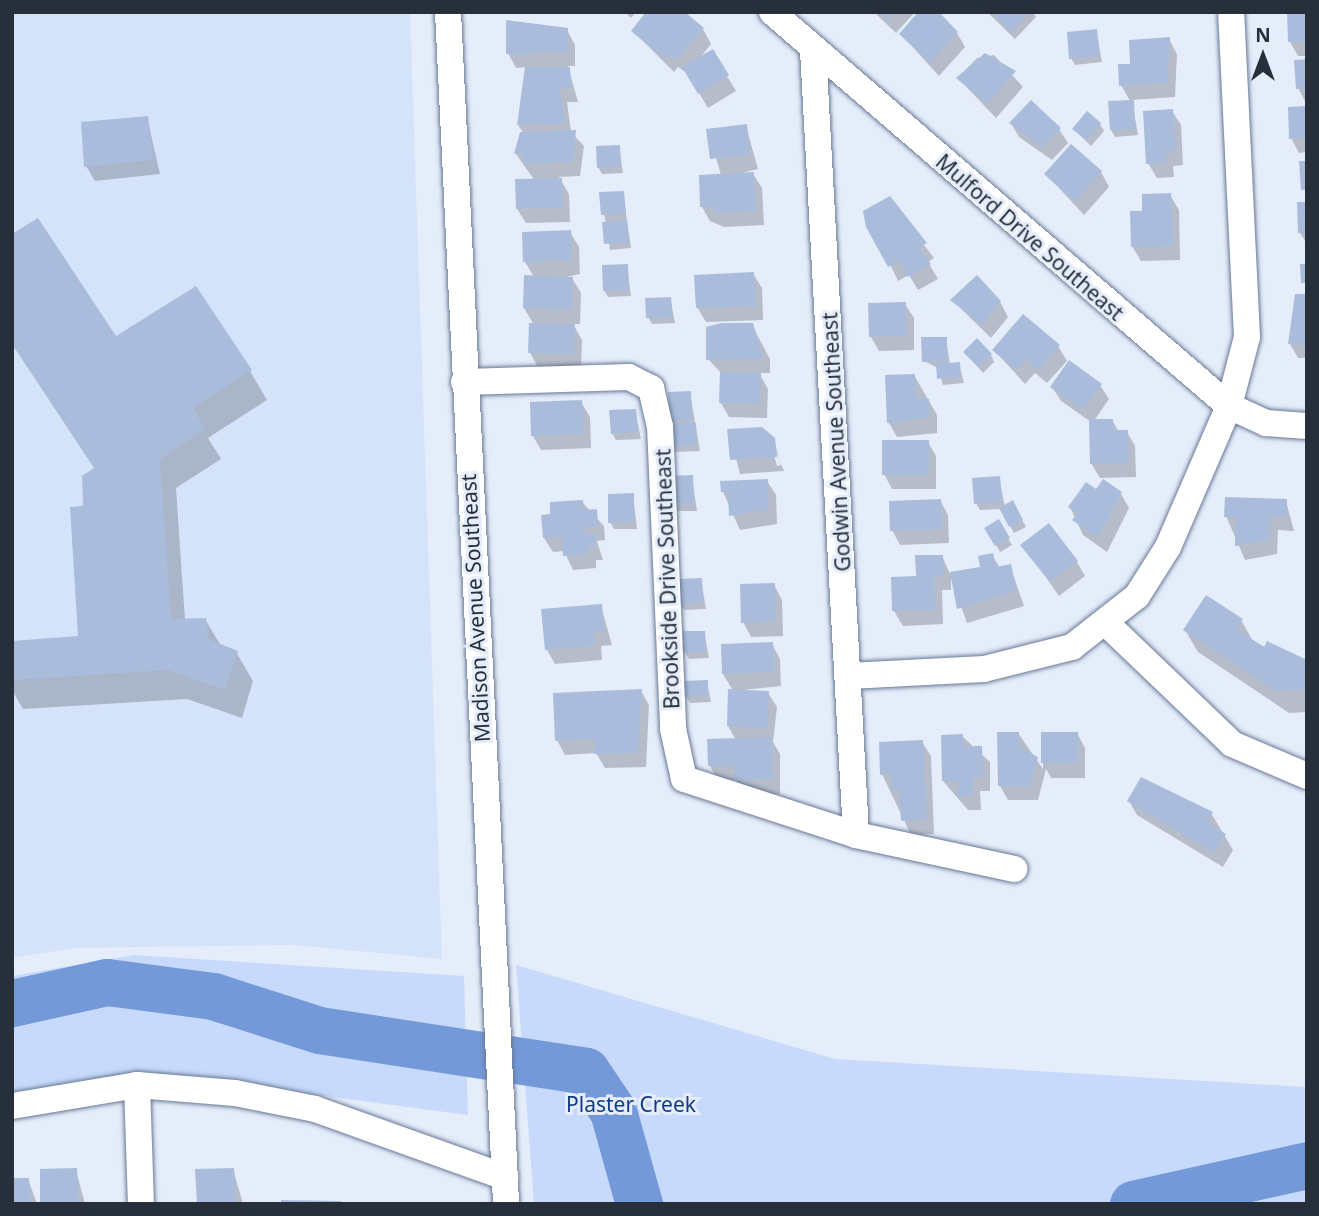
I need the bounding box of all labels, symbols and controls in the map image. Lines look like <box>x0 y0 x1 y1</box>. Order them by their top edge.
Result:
north arrow <box>1228 21 1298 91</box>
text: N <box>1255 22 1271 48</box>
street label: Mulford Drive Southeast <box>931 149 1129 325</box>
street label: Godwin Avenue Southeast <box>817 312 855 572</box>
street label: Brookside Drive Southeast <box>650 448 684 710</box>
street label: Madison Avenue Southeast <box>455 473 495 743</box>
park label: Plaster Creek <box>566 1091 696 1117</box>

